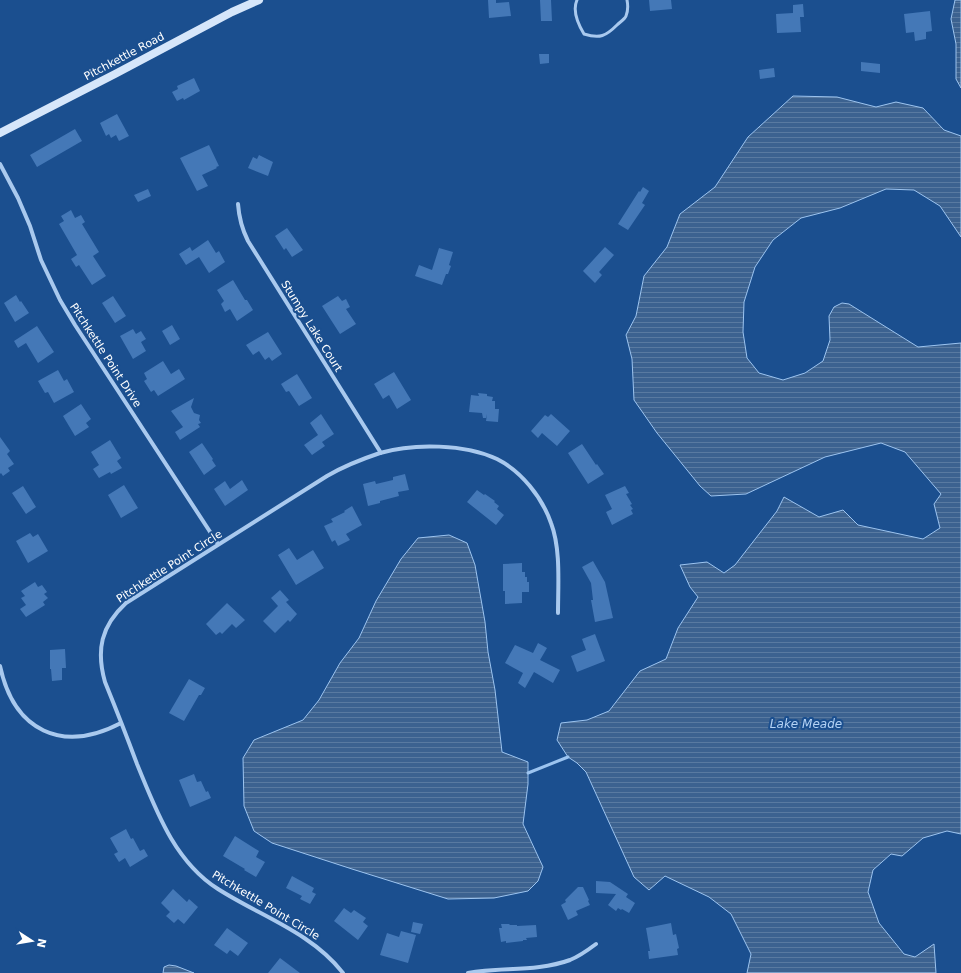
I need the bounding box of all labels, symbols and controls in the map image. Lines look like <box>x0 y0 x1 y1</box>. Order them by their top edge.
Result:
street label: Pitchkettle Road <box>82 30 167 83</box>
street label: Stumpy Lake Court <box>278 278 345 375</box>
street label: Pitchkettle Point Drive <box>67 301 144 410</box>
street label: Pitchkettle Point Circle <box>114 527 225 605</box>
water label: Lake Meade <box>770 717 842 731</box>
street label: Pitchkettle Point Circle <box>210 868 322 943</box>
north arrow <box>12 921 52 961</box>
text: N <box>34 937 49 949</box>

